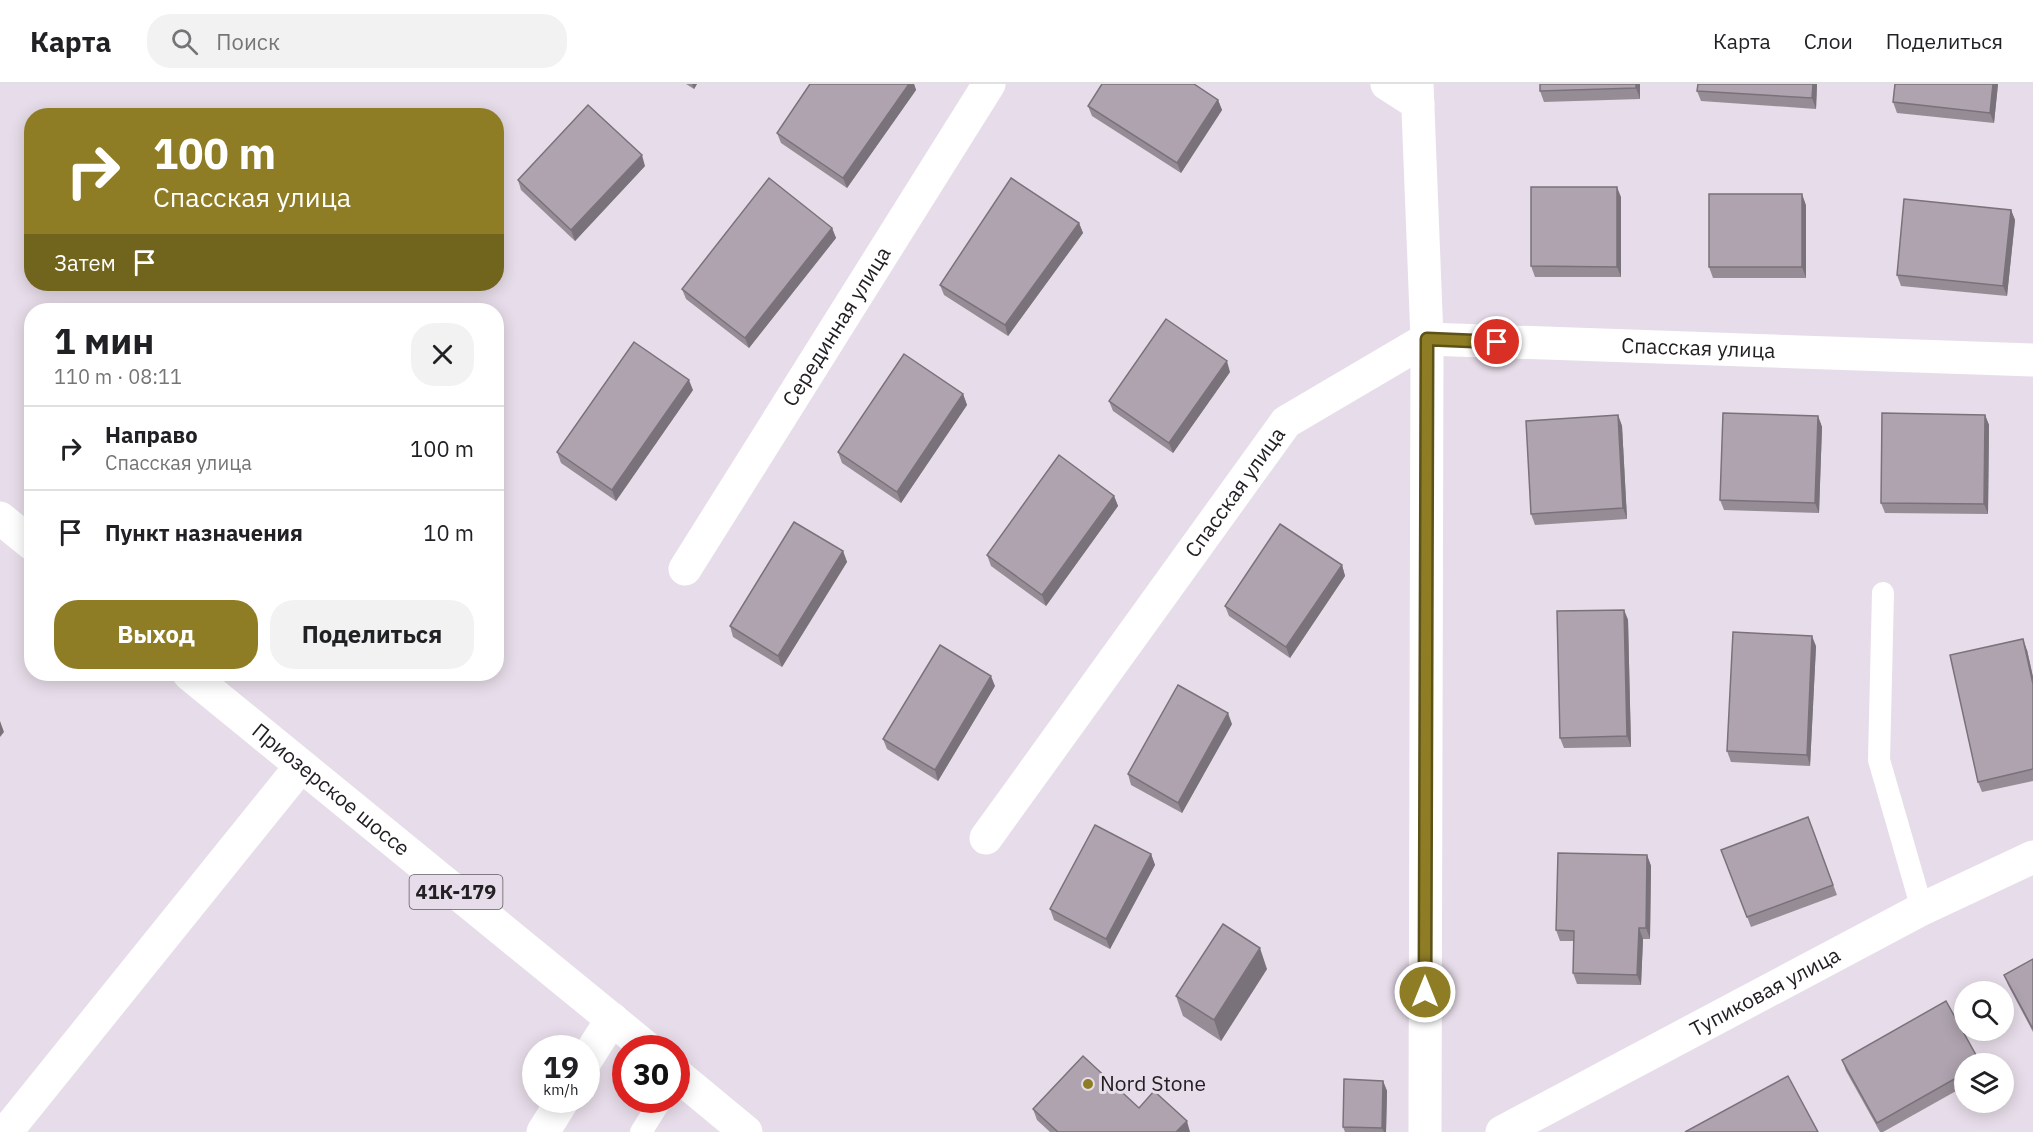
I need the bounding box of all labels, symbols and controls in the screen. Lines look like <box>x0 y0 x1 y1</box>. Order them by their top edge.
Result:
search box <box>147 14 567 68</box>
text: Карта <box>30 23 111 60</box>
icon: search <box>168 25 201 58</box>
text: Поиск <box>216 27 280 56</box>
text: Карта <box>1713 27 1771 55</box>
text: Слои <box>1804 27 1853 55</box>
text: Поделиться <box>1886 27 2003 55</box>
text: 100 m <box>153 126 276 181</box>
icon: right <box>54 132 132 210</box>
text: Спасская улица <box>153 179 351 214</box>
street label: Серединная улица <box>775 241 897 411</box>
icon: arrive <box>128 246 161 279</box>
text: Затем <box>54 248 116 277</box>
pin <box>1471 316 1522 367</box>
text: 1 мин <box>54 317 154 364</box>
button: close <box>411 323 474 386</box>
icon: arrive <box>1480 325 1513 358</box>
street label: Спасская улица <box>1621 331 1776 364</box>
text: 110 m · 08:11 <box>54 363 182 390</box>
text: Направо <box>105 420 198 449</box>
street label: Спасская улица <box>1178 421 1291 563</box>
icon: right <box>54 432 87 465</box>
text: 100 m <box>410 434 474 463</box>
text: Спасская улица <box>105 449 252 476</box>
icon: arrive <box>54 516 87 549</box>
text: Пункт назначения <box>105 518 303 547</box>
text: 10 m <box>423 518 474 547</box>
button: Выход <box>54 600 258 669</box>
button: Поделиться <box>270 600 474 669</box>
street label: Приозерское шоссе <box>247 716 416 862</box>
road number: 41К-179 <box>410 875 502 909</box>
street label: Тупиковая улица <box>1685 940 1845 1043</box>
position arrow <box>1393 960 1457 1024</box>
map controls <box>1954 981 2014 1113</box>
button: search <box>1954 981 2014 1041</box>
speed limit sign: 30 <box>612 1035 690 1113</box>
text: 19 <box>543 1047 579 1086</box>
button: layers <box>1954 1053 2014 1113</box>
place label: Nord Stone <box>1100 1069 1206 1097</box>
marker: Nord Stone <box>1081 1077 1095 1091</box>
text: km/h <box>543 1080 579 1099</box>

